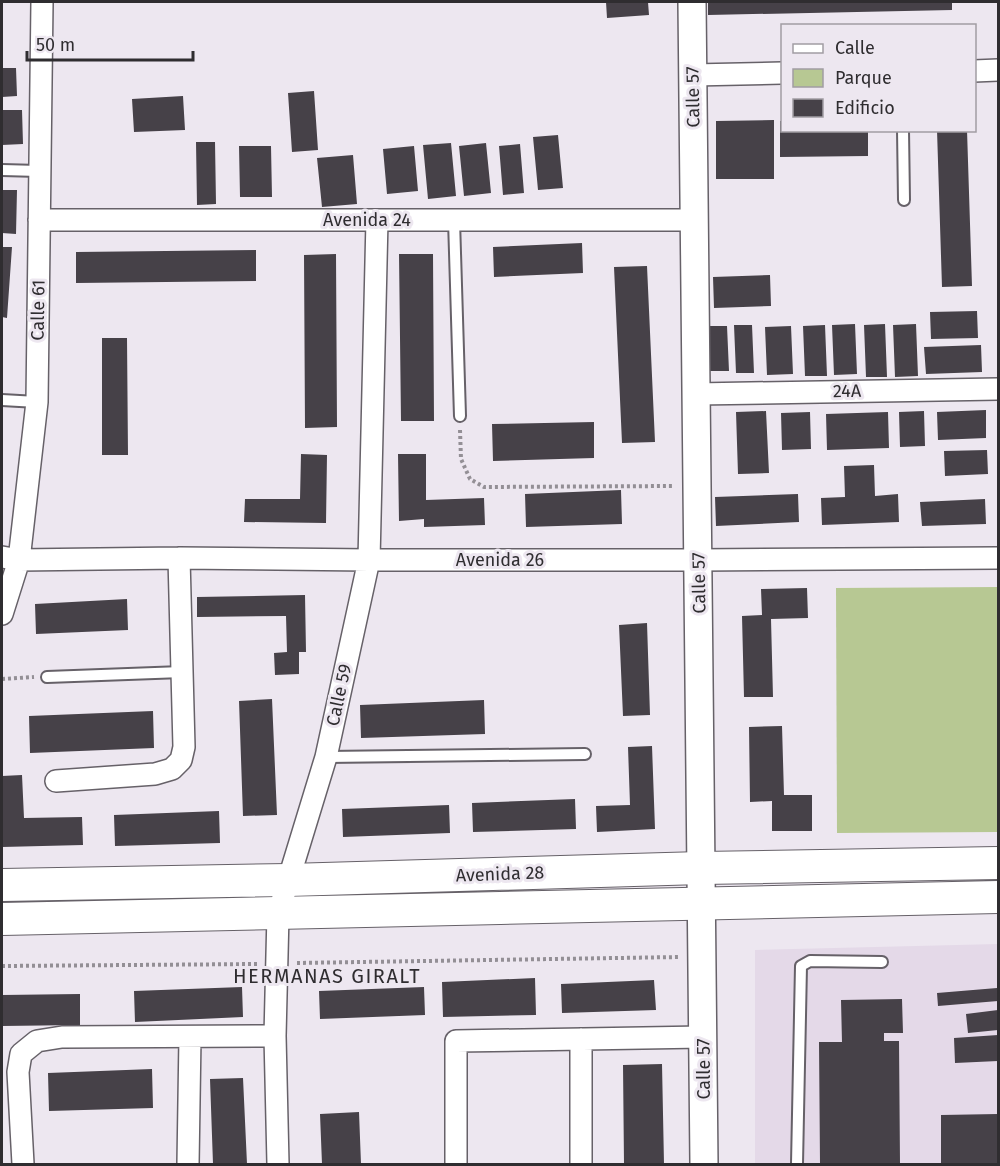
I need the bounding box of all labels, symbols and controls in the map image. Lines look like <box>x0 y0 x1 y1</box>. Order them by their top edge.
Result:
scale bar <box>27 24 194 62</box>
legend <box>781 24 976 132</box>
text: 50 m <box>36 34 75 56</box>
text: Calle <box>835 37 875 59</box>
street label: Calle 57 <box>681 66 705 128</box>
text: Parque <box>835 67 892 89</box>
text: Edificio <box>835 97 895 119</box>
street label: Avenida 24 <box>323 209 411 231</box>
street label: Calle 61 <box>26 279 50 341</box>
street label: 24A <box>833 380 862 402</box>
street label: Avenida 26 <box>456 549 544 571</box>
street label: Calle 57 <box>687 552 711 614</box>
street label: Calle 59 <box>322 662 356 728</box>
street label: Avenida 28 <box>455 861 545 887</box>
district label: HERMANAS GIRALT <box>233 964 421 988</box>
street label: Calle 57 <box>693 1038 715 1100</box>

